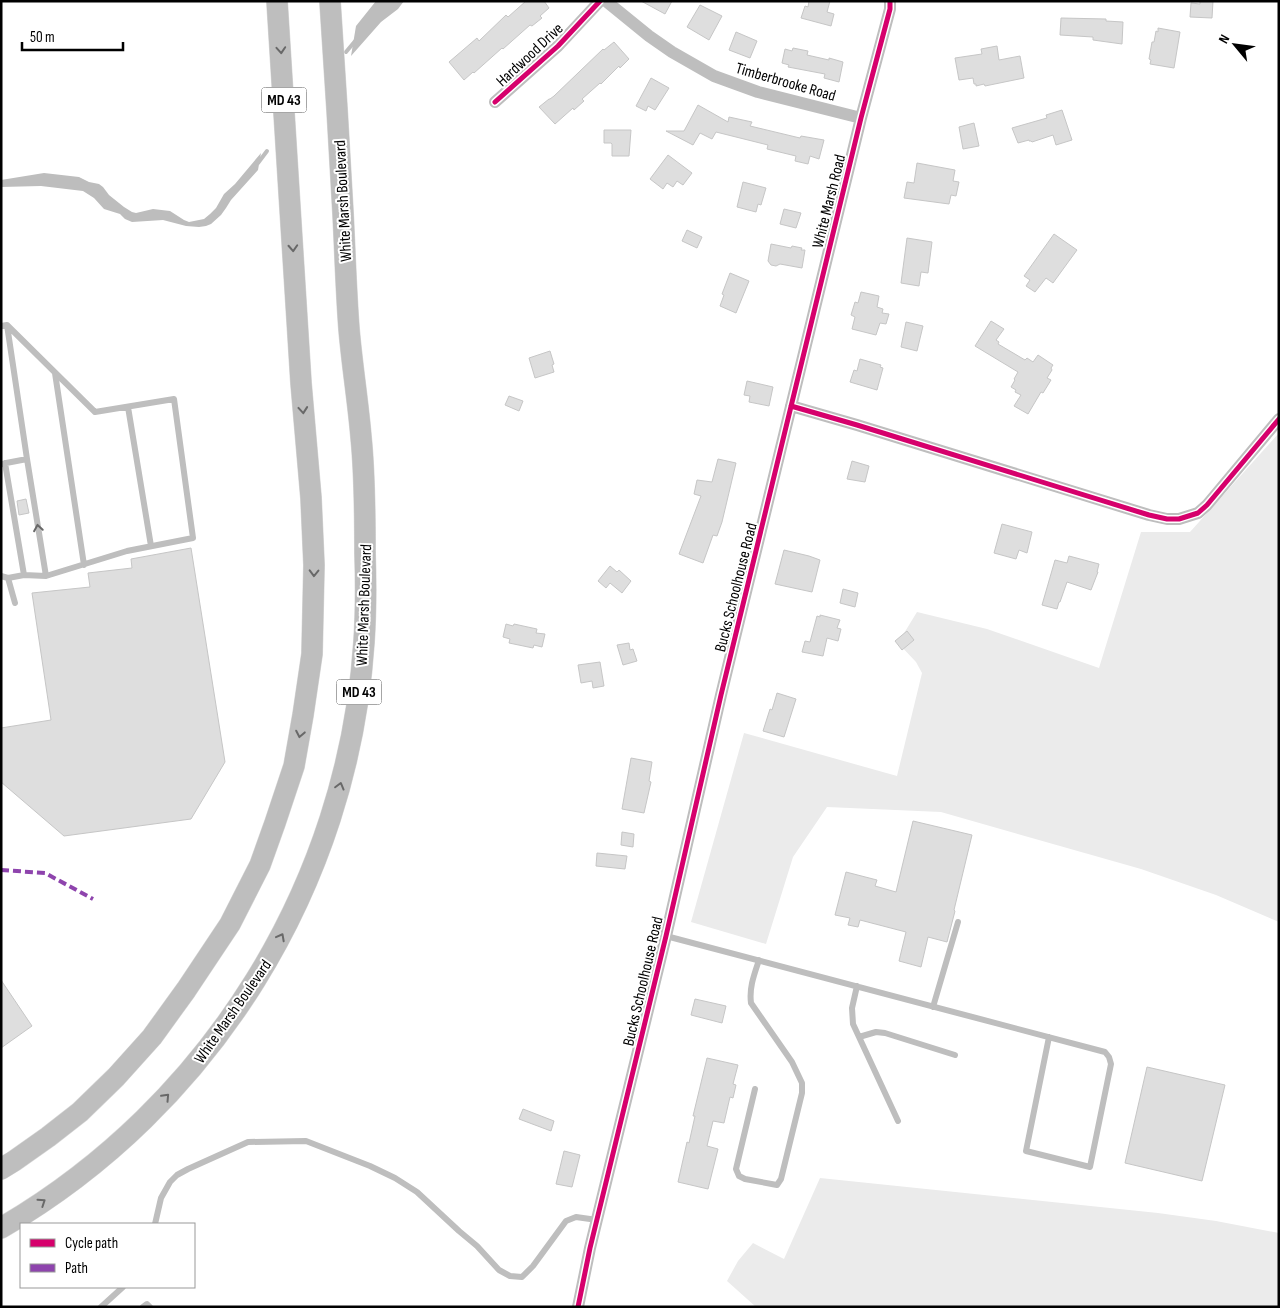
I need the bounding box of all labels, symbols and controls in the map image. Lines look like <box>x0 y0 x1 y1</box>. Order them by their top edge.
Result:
street label: Hardwood Drive <box>493 19 567 91</box>
scale bar <box>22 20 124 52</box>
north arrow <box>1210 20 1260 70</box>
text: 50 m <box>30 28 55 47</box>
text: N <box>1215 32 1233 46</box>
one-way arrow <box>275 46 286 54</box>
street label: Timberbrooke Road <box>733 59 838 106</box>
road number: MD 43 <box>262 88 306 112</box>
street label: White Marsh Boulevard <box>331 140 356 262</box>
street label: White Marsh Road <box>809 153 850 250</box>
one-way arrow <box>287 245 298 253</box>
one-way arrow <box>298 407 309 415</box>
street label: Bucks Schoolhouse Road <box>711 521 762 654</box>
one-way arrow <box>34 524 44 532</box>
street label: White Marsh Boulevard <box>353 544 376 666</box>
one-way arrow <box>309 569 319 577</box>
road number: MD 43 <box>336 680 382 704</box>
one-way arrow <box>295 730 305 739</box>
one-way arrow <box>334 781 345 790</box>
street label: Bucks Schoolhouse Road <box>619 915 668 1048</box>
one-way arrow <box>275 933 285 942</box>
street label: White Marsh Boulevard <box>190 956 276 1067</box>
one-way arrow <box>160 1094 169 1103</box>
one-way arrow <box>37 1199 46 1208</box>
legend <box>20 1223 195 1288</box>
text: Cycle path <box>65 1234 118 1253</box>
text: Path <box>65 1259 88 1278</box>

